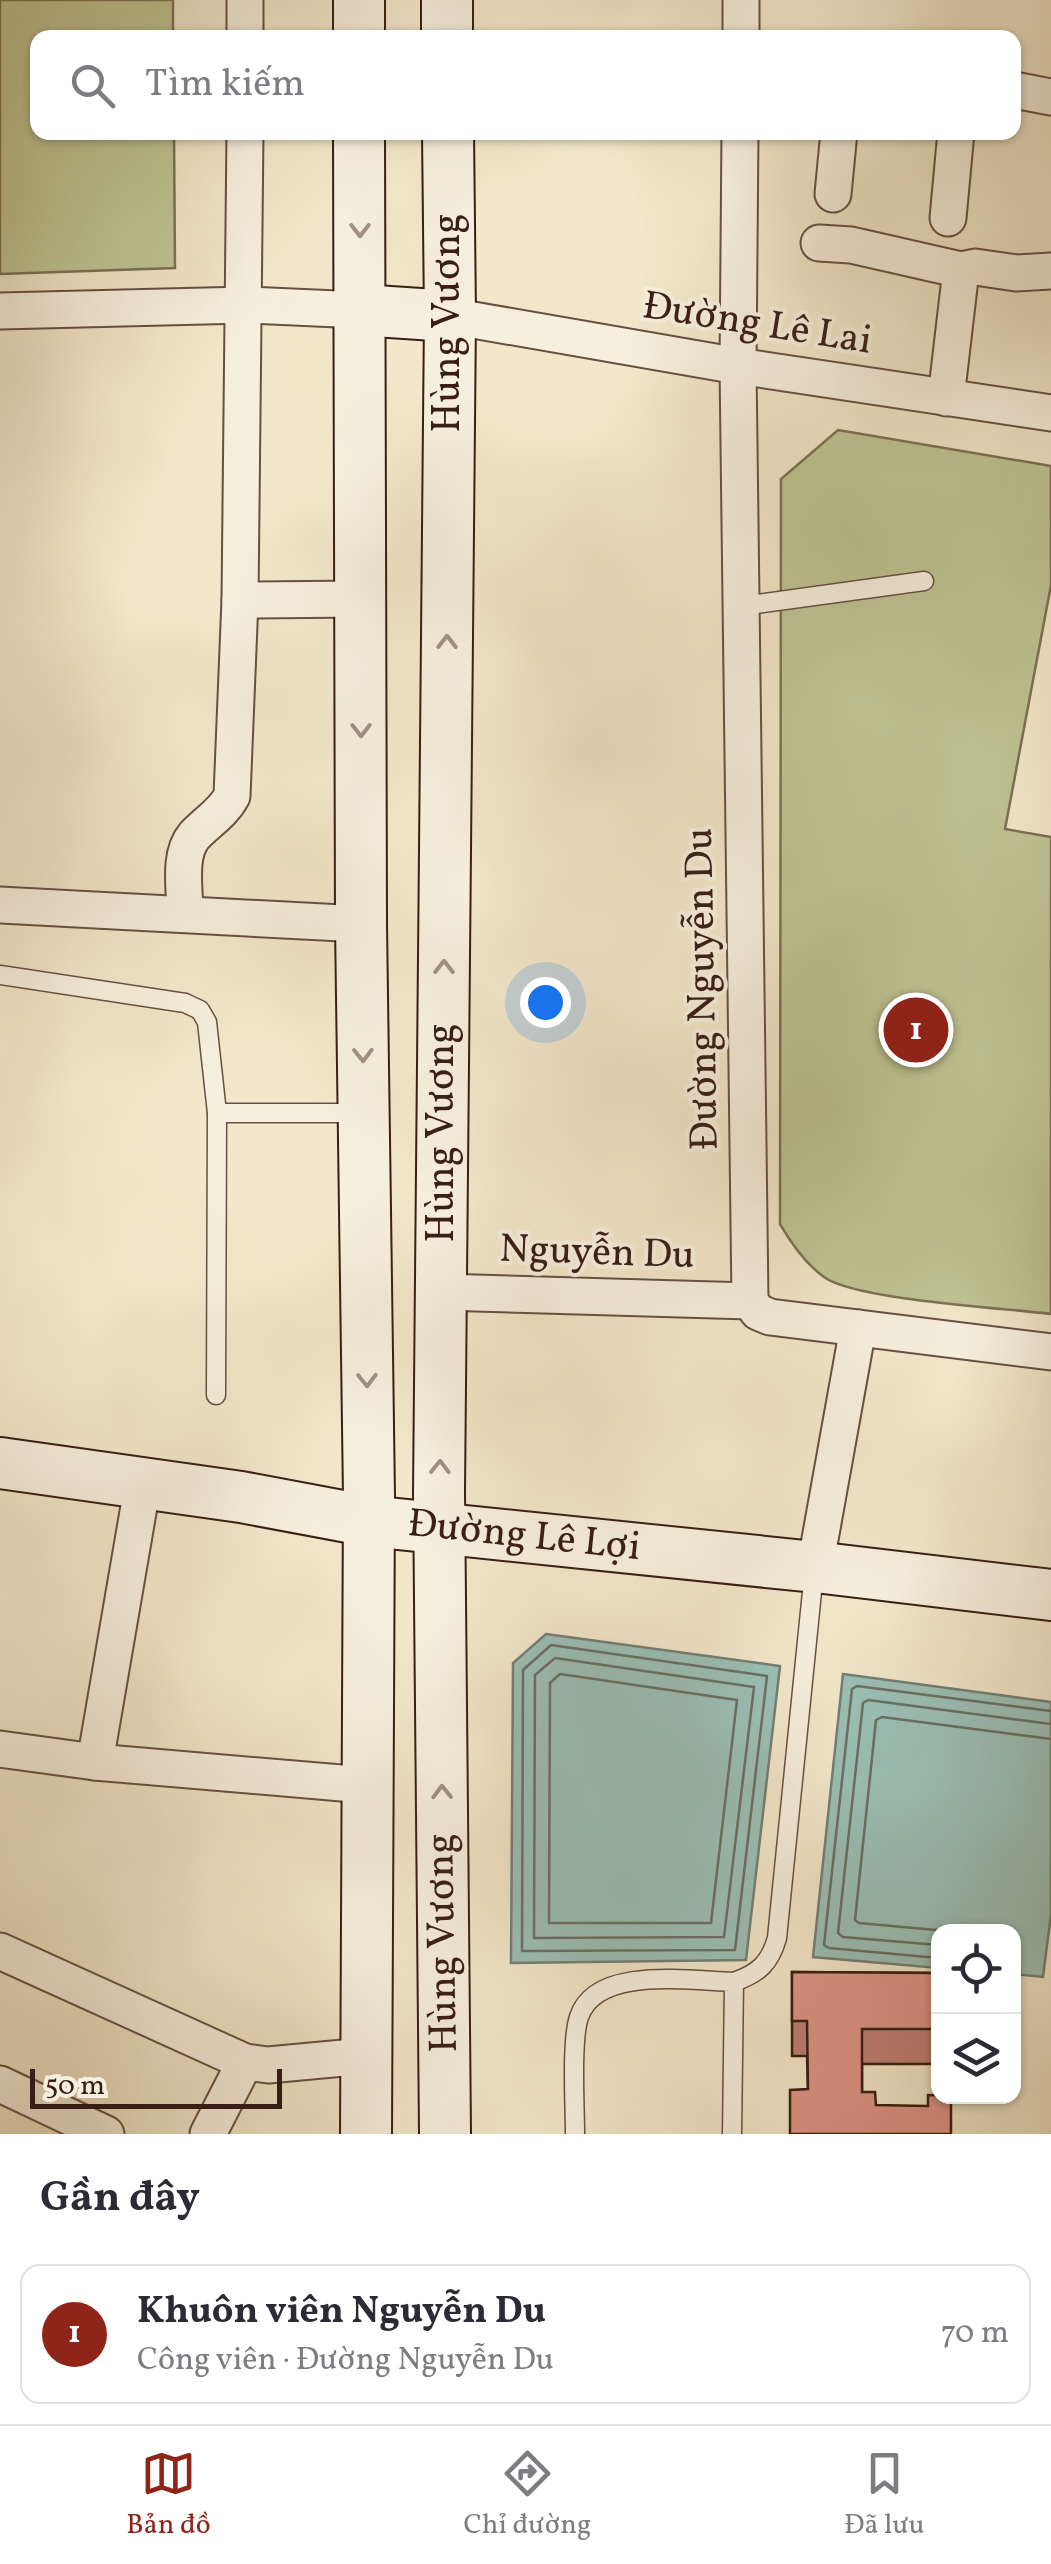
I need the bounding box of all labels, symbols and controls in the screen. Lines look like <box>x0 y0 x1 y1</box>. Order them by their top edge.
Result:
search box <box>30 30 1021 140</box>
icon: search <box>65 58 120 113</box>
text: Tìm kiếm <box>145 59 305 112</box>
street label: Hùng Vương <box>421 213 477 433</box>
one-way arrow <box>349 222 371 238</box>
street label: Đường Lê Lai <box>638 279 876 371</box>
one-way arrow <box>436 633 458 648</box>
one-way arrow <box>350 722 372 738</box>
street label: Đường Nguyễn Du <box>673 827 735 1151</box>
one-way arrow <box>433 958 455 974</box>
your location <box>520 977 571 1028</box>
pin: 1 <box>884 992 948 1068</box>
street label: Hùng Vương <box>415 1023 471 1243</box>
one-way arrow <box>352 1047 373 1063</box>
street label: Nguyễn Du <box>498 1223 696 1285</box>
one-way arrow <box>356 1372 378 1388</box>
one-way arrow <box>429 1458 450 1474</box>
street label: Đường Lê Lợi <box>405 1497 643 1577</box>
one-way arrow <box>431 1783 453 1798</box>
street label: Hùng Vương <box>414 1833 474 2053</box>
map controls <box>931 1924 1021 2104</box>
button: locate <box>931 1924 1021 2014</box>
button: layers <box>931 2014 1021 2104</box>
scale bar <box>30 2064 282 2108</box>
text: 50 m <box>45 2067 105 2106</box>
text: Gần đây <box>40 2170 200 2229</box>
text: Khuôn viên Nguyễn Du <box>137 2286 546 2339</box>
text: 1 <box>68 2312 81 2356</box>
text: 70 m <box>941 2312 1009 2356</box>
text: Công viên · Đường Nguyễn Du <box>137 2339 554 2383</box>
tab: Bản đồ <box>126 2446 211 2545</box>
tab: Chỉ đường <box>463 2446 591 2545</box>
tab: Đã lưu <box>844 2446 925 2545</box>

